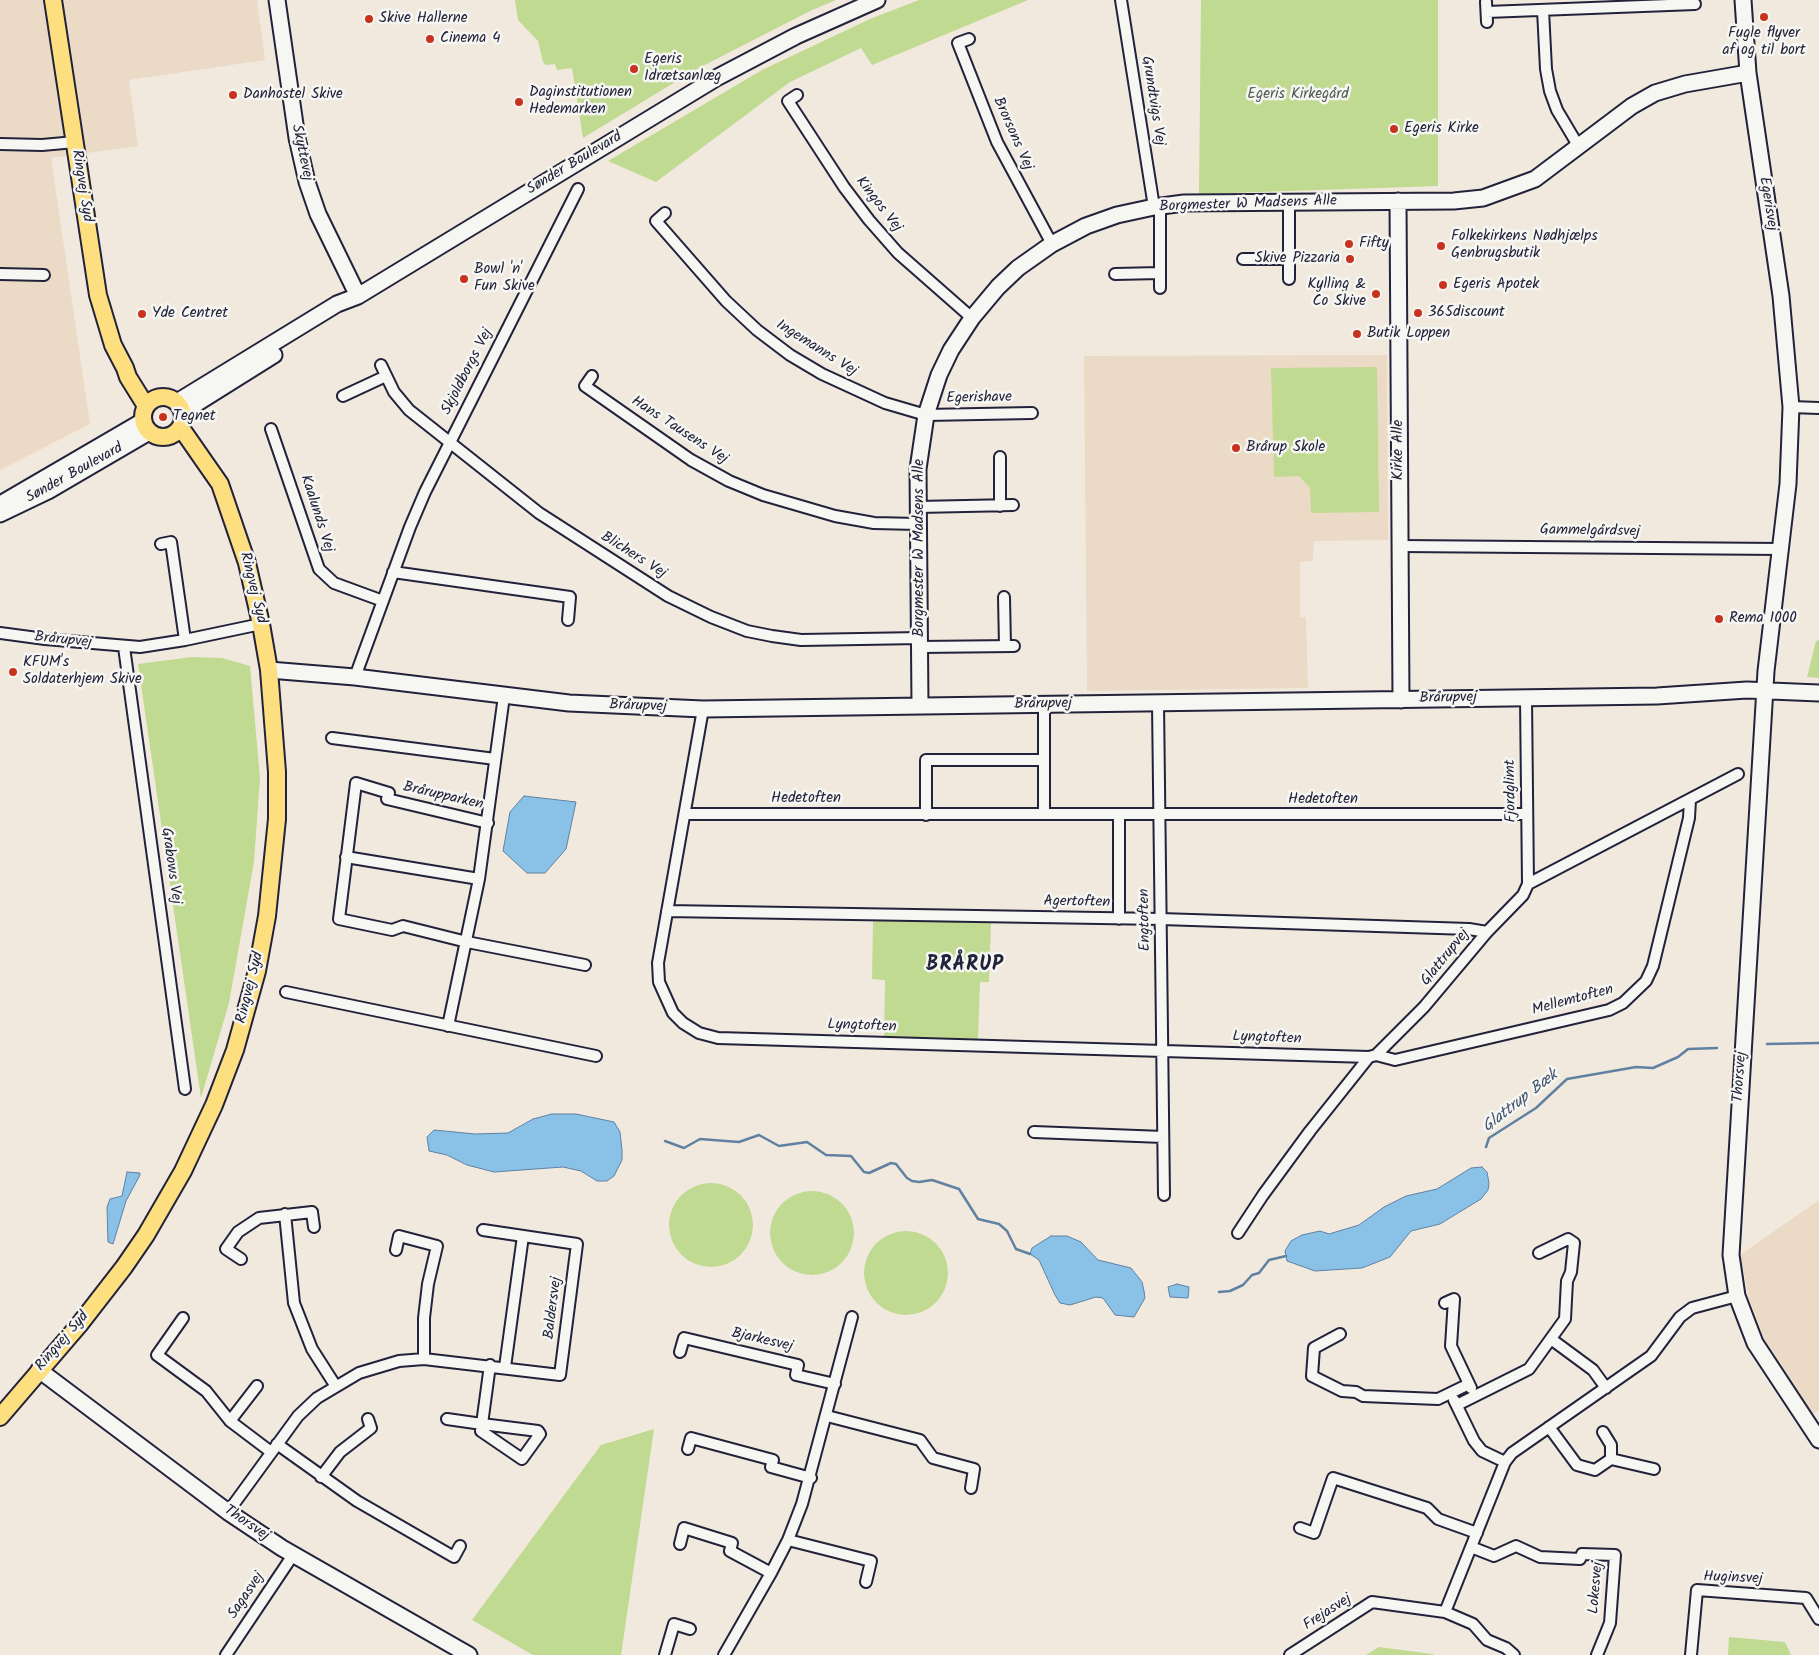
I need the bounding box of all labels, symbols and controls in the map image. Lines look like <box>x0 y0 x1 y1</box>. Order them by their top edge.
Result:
place label: Skive Hallerne <box>379 10 468 28</box>
marker: Fugle flyver af og til bort <box>1758 11 1770 23</box>
marker: Skive Hallerne <box>363 13 375 25</box>
place label: Fugle flyver af og til bort <box>1722 25 1806 60</box>
place label: Cinema 4 <box>440 30 501 48</box>
marker: Cinema 4 <box>424 33 436 45</box>
place label: Egeris Idrætsanlæg <box>644 51 721 86</box>
street label: Grundtvigs Vej <box>1136 55 1168 147</box>
marker: Egeris Idrætsanlæg <box>628 63 640 75</box>
place label: Daginstitutionen Hedemarken <box>529 84 632 119</box>
place label: Danhostel Skive <box>243 86 343 104</box>
park label: Egeris Kirkegård <box>1247 86 1349 104</box>
marker: Danhostel Skive <box>227 89 239 101</box>
street label: Brorsons Vej <box>988 95 1036 173</box>
marker: Daginstitutionen Hedemarken <box>513 96 525 108</box>
place label: Egeris Kirke <box>1404 120 1479 138</box>
street label: Skyttevej <box>286 123 316 183</box>
marker: Egeris Kirke <box>1388 123 1400 135</box>
street label: Sønder Boulevard <box>524 129 626 199</box>
street label: Ringvej Syd <box>66 149 96 223</box>
street label: Kingos Vej <box>851 174 905 236</box>
street label: Egerisvej <box>1754 176 1780 232</box>
street label: Borgmester W Madsens Alle <box>1159 193 1337 217</box>
place label: Folkekirkens Nødhjælps Genbrugsbutik <box>1451 228 1598 263</box>
place label: Fifty <box>1359 235 1389 253</box>
marker: Fifty <box>1343 238 1355 250</box>
marker: Folkekirkens Nødhjælps Genbrugsbutik <box>1435 240 1447 252</box>
place label: Skive Pizzaria <box>1255 250 1340 268</box>
marker: Skive Pizzaria <box>1344 253 1356 265</box>
place label: Bowl 'n' Fun Skive <box>474 261 535 296</box>
marker: Bowl 'n' Fun Skive <box>458 273 470 285</box>
place label: Kylling & Co Skive <box>1307 276 1366 311</box>
place label: Egeris Apotek <box>1453 276 1539 294</box>
marker: Egeris Apotek <box>1437 279 1449 291</box>
marker: Kylling & Co Skive <box>1370 288 1382 300</box>
place label: 365discount <box>1428 304 1505 322</box>
place label: Yde Centret <box>152 305 228 323</box>
marker: 365discount <box>1412 307 1424 319</box>
marker: Yde Centret <box>136 308 148 320</box>
street label: Ingemanns Vej <box>772 317 860 381</box>
place label: Butik Loppen <box>1367 325 1450 343</box>
street label: Skjoldborgs Vej <box>439 326 497 418</box>
marker: Butik Loppen <box>1351 328 1363 340</box>
street label: Egerishave <box>946 389 1012 409</box>
street label: Hans Tausens Vej <box>627 393 731 469</box>
place label: Tegnet <box>173 408 215 426</box>
marker: Tegnet <box>157 411 169 423</box>
street label: Kirke Alle <box>1390 420 1408 480</box>
place label: Brårup Skole <box>1246 439 1325 457</box>
street label: Sønder Boulevard <box>23 440 127 508</box>
marker: Brårup Skole <box>1230 442 1242 454</box>
street label: Borgmester W Madsens Alle <box>911 459 929 637</box>
street label: Kaalunds Vej <box>295 473 337 555</box>
street label: Gammelgårdsvej <box>1540 522 1640 542</box>
street label: Blichers Vej <box>597 529 669 583</box>
street label: Ringvej Syd <box>234 550 270 626</box>
place label: Rema 1000 <box>1729 610 1797 628</box>
marker: Rema 1000 <box>1713 613 1725 625</box>
street label: Brårupvej <box>33 629 93 653</box>
place label: KFUM's Soldaterhjem Skive <box>23 654 142 689</box>
marker: KFUM's Soldaterhjem Skive <box>7 666 19 678</box>
street label: Brårupvej <box>1419 689 1477 709</box>
street label: Brårupvej <box>1014 695 1072 715</box>
street label: Brårupvej <box>609 697 667 717</box>
street label: Fjordglimt <box>1502 759 1522 823</box>
street label: Brårupparken <box>401 779 485 815</box>
street label: Hedetoften <box>771 790 841 808</box>
street label: Hedetoften <box>1288 791 1358 809</box>
street label: Grabows Vej <box>156 827 184 905</box>
street label: Engtoften <box>1136 889 1156 951</box>
street label: Agertoften <box>1043 893 1111 913</box>
street label: Glattrupvej <box>1418 926 1474 990</box>
street label: Ringvej Syd <box>233 950 269 1026</box>
district label: BRÅRUP <box>925 955 1005 979</box>
street label: Mellemtoften <box>1530 982 1616 1020</box>
street label: Lyngtoften <box>827 1017 897 1037</box>
street label: Lyngtoften <box>1232 1029 1302 1049</box>
street label: Thorsvej <box>1730 1051 1752 1103</box>
water label: Glattrup Bæk <box>1480 1067 1562 1137</box>
street label: Baldersvej <box>541 1276 567 1340</box>
street label: Ringvej Syd <box>32 1309 94 1375</box>
street label: Bjarkesvej <box>730 1325 794 1357</box>
street label: Thorsvej <box>220 1502 272 1546</box>
street label: Lokesvej <box>1586 1561 1608 1615</box>
street label: Sagasvej <box>225 1569 269 1623</box>
street label: Huginsvej <box>1703 1569 1763 1589</box>
street label: Frejasvej <box>1301 1591 1355 1635</box>

